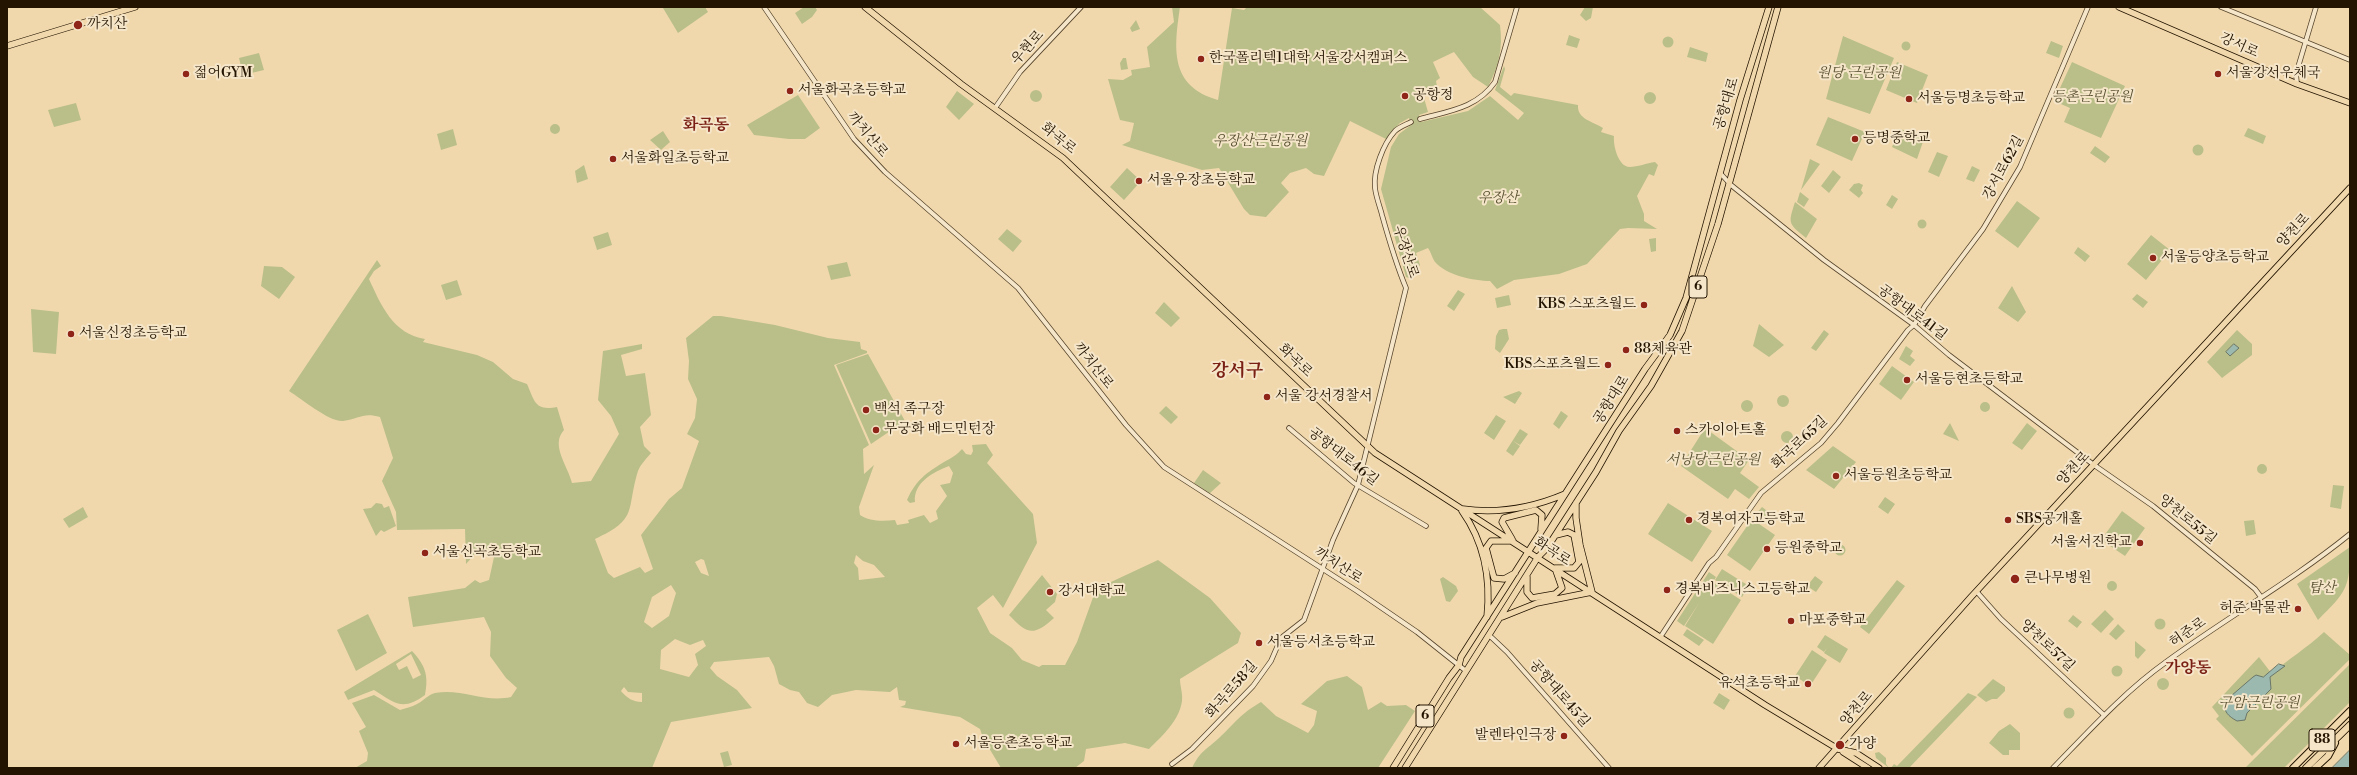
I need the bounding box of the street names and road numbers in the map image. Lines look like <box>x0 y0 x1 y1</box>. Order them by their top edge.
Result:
street label: 우현로 <box>1008 27 1048 69</box>
street label: 강서로 <box>2217 30 2261 62</box>
street label: 공항대로 <box>1711 76 1743 132</box>
street label: 까치산로 <box>843 109 891 161</box>
street label: 화곡로 <box>1037 120 1079 158</box>
street label: 강서로62길 <box>1980 133 2028 203</box>
street label: 양천로 <box>2274 210 2314 252</box>
street label: 우장산로 <box>1389 224 1421 280</box>
road number: 6 <box>1689 276 1707 298</box>
street label: 공항대로41길 <box>1874 282 1950 344</box>
street label: 까치산로 <box>1070 340 1116 392</box>
street label: 화곡로 <box>1275 341 1315 381</box>
street label: 공항대로 <box>1591 373 1633 427</box>
street label: 화곡로65길 <box>1769 413 1831 473</box>
street label: 공항대로46길 <box>1305 424 1381 490</box>
street label: 양천로 <box>2054 448 2094 490</box>
street label: 양천로55길 <box>2155 492 2219 548</box>
street label: 화곡로 <box>1530 534 1574 570</box>
street label: 까치산로 <box>1311 544 1365 588</box>
street label: 허준로 <box>2167 614 2209 652</box>
street label: 양천로57길 <box>2016 617 2078 675</box>
street label: 공항대로45길 <box>1525 657 1593 731</box>
street label: 화곡로58길 <box>1203 658 1261 722</box>
street label: 양천로 <box>1837 688 1877 730</box>
road number: 6 <box>1416 705 1434 727</box>
road number: 88 <box>2309 729 2335 751</box>

